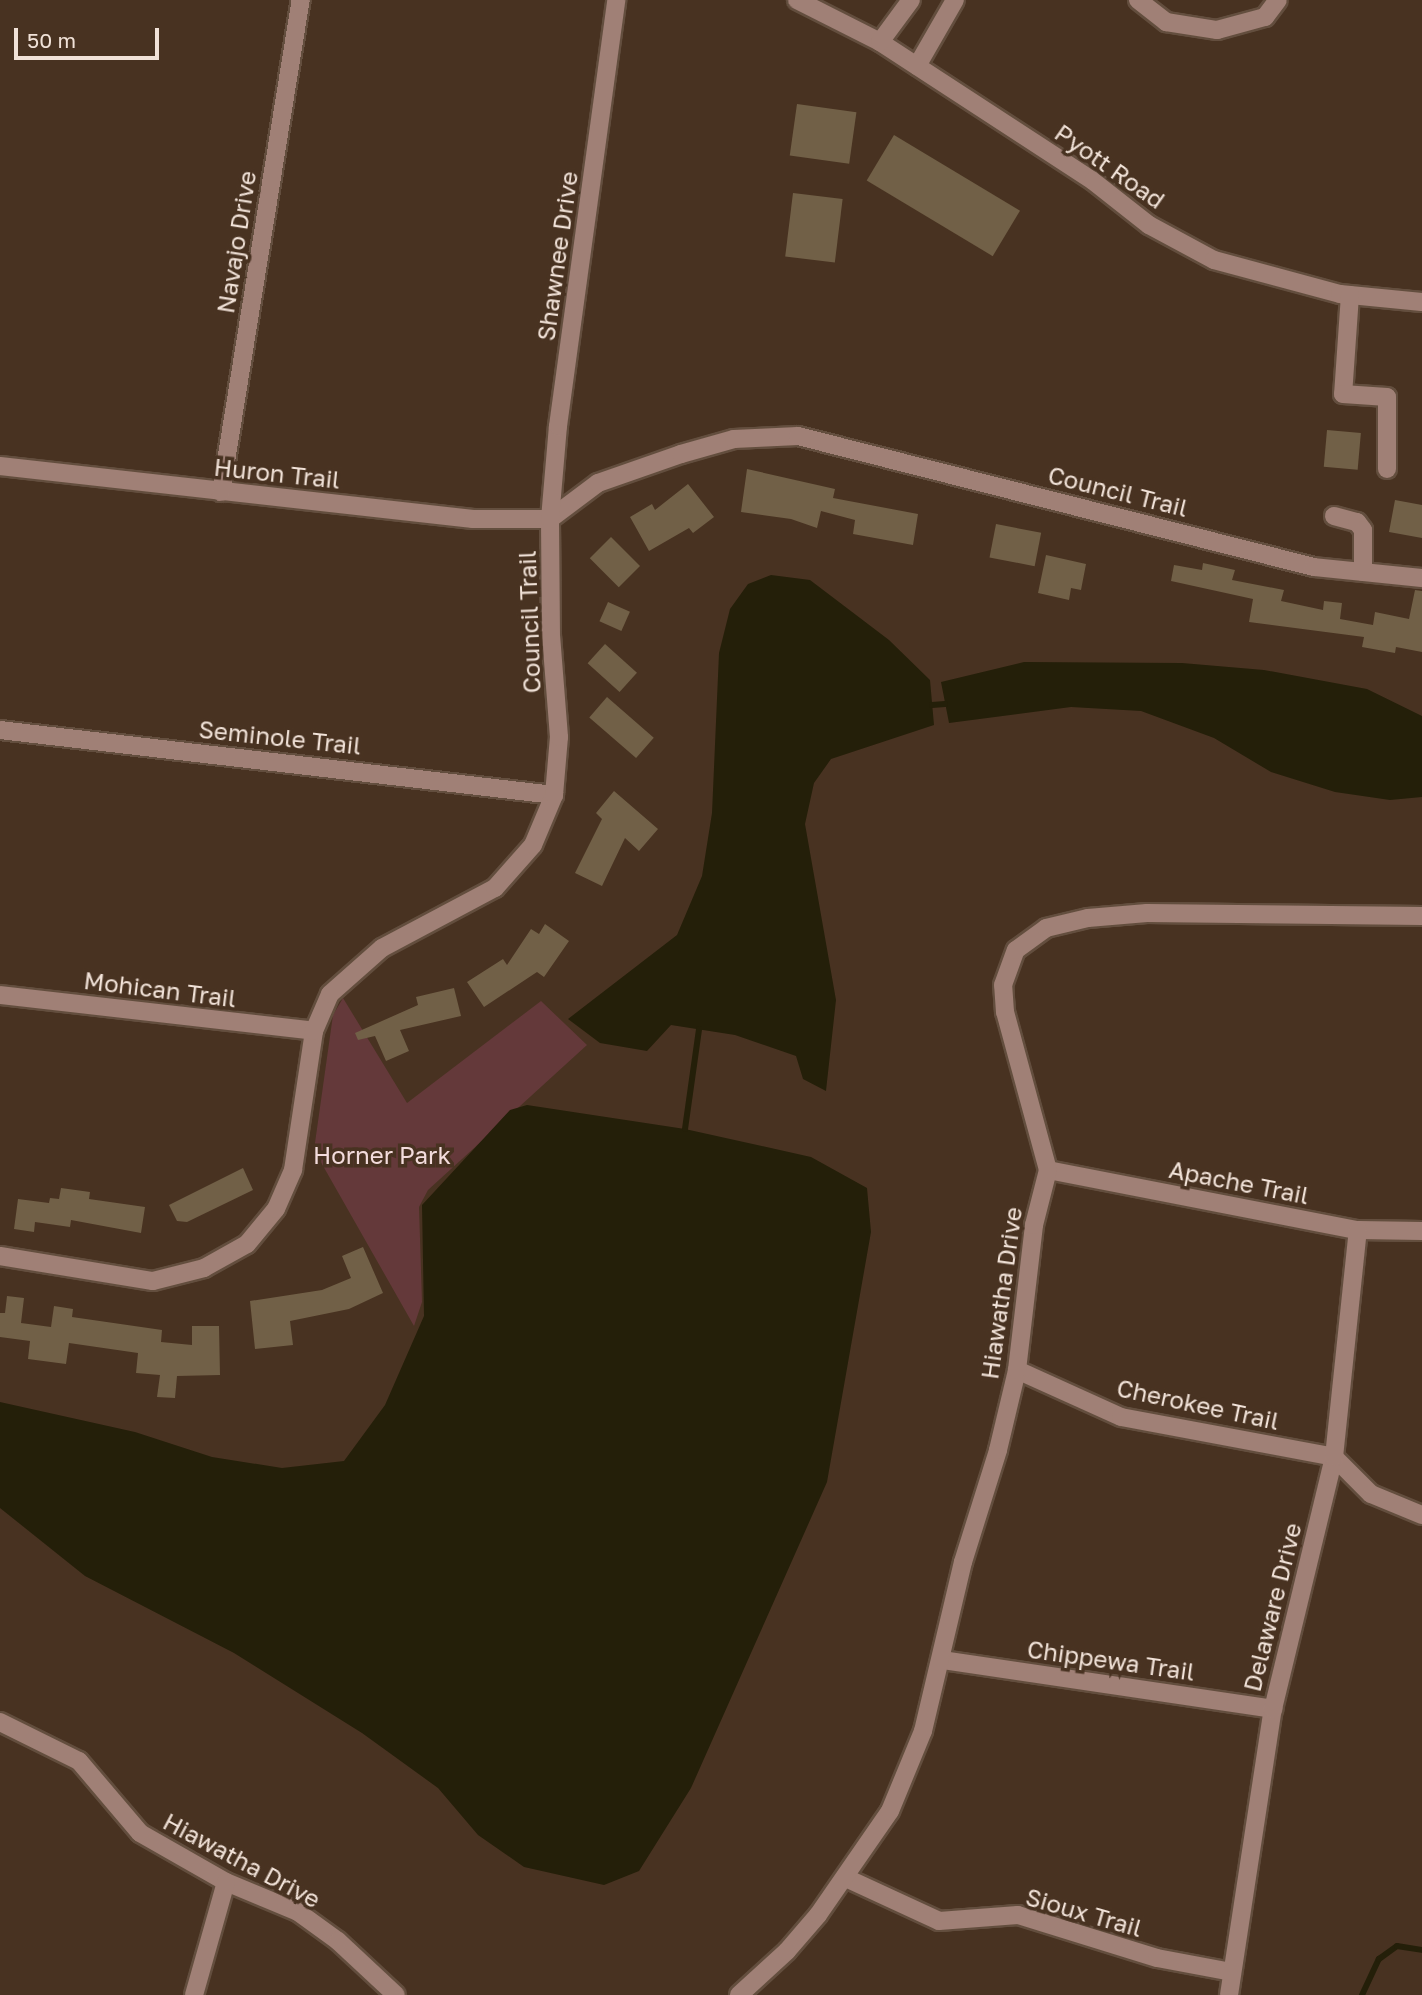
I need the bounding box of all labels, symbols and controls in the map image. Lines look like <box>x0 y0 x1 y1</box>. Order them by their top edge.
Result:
scale bar <box>18 14 163 58</box>
text: 50 m <box>27 27 76 53</box>
street label: Pyott Road <box>1050 118 1170 214</box>
street label: Navajo Drive <box>211 169 261 315</box>
street label: Shawnee Drive <box>531 169 583 343</box>
street label: Huron Trail <box>213 452 341 494</box>
street label: Council Trail <box>1045 460 1191 522</box>
street label: Council Trail <box>512 550 546 694</box>
street label: Seminole Trail <box>197 714 363 760</box>
street label: Mohican Trail <box>82 965 238 1013</box>
park label: Horner Park <box>313 1141 451 1169</box>
street label: Apache Trail <box>1167 1154 1311 1210</box>
street label: Hiawatha Drive <box>975 1205 1027 1381</box>
street label: Cherokee Trail <box>1114 1373 1282 1435</box>
street label: Delaware Drive <box>1237 1520 1307 1694</box>
street label: Chippewa Trail <box>1025 1634 1197 1686</box>
street label: Hiawatha Drive <box>159 1807 325 1913</box>
street label: Sioux Trail <box>1023 1882 1145 1942</box>

